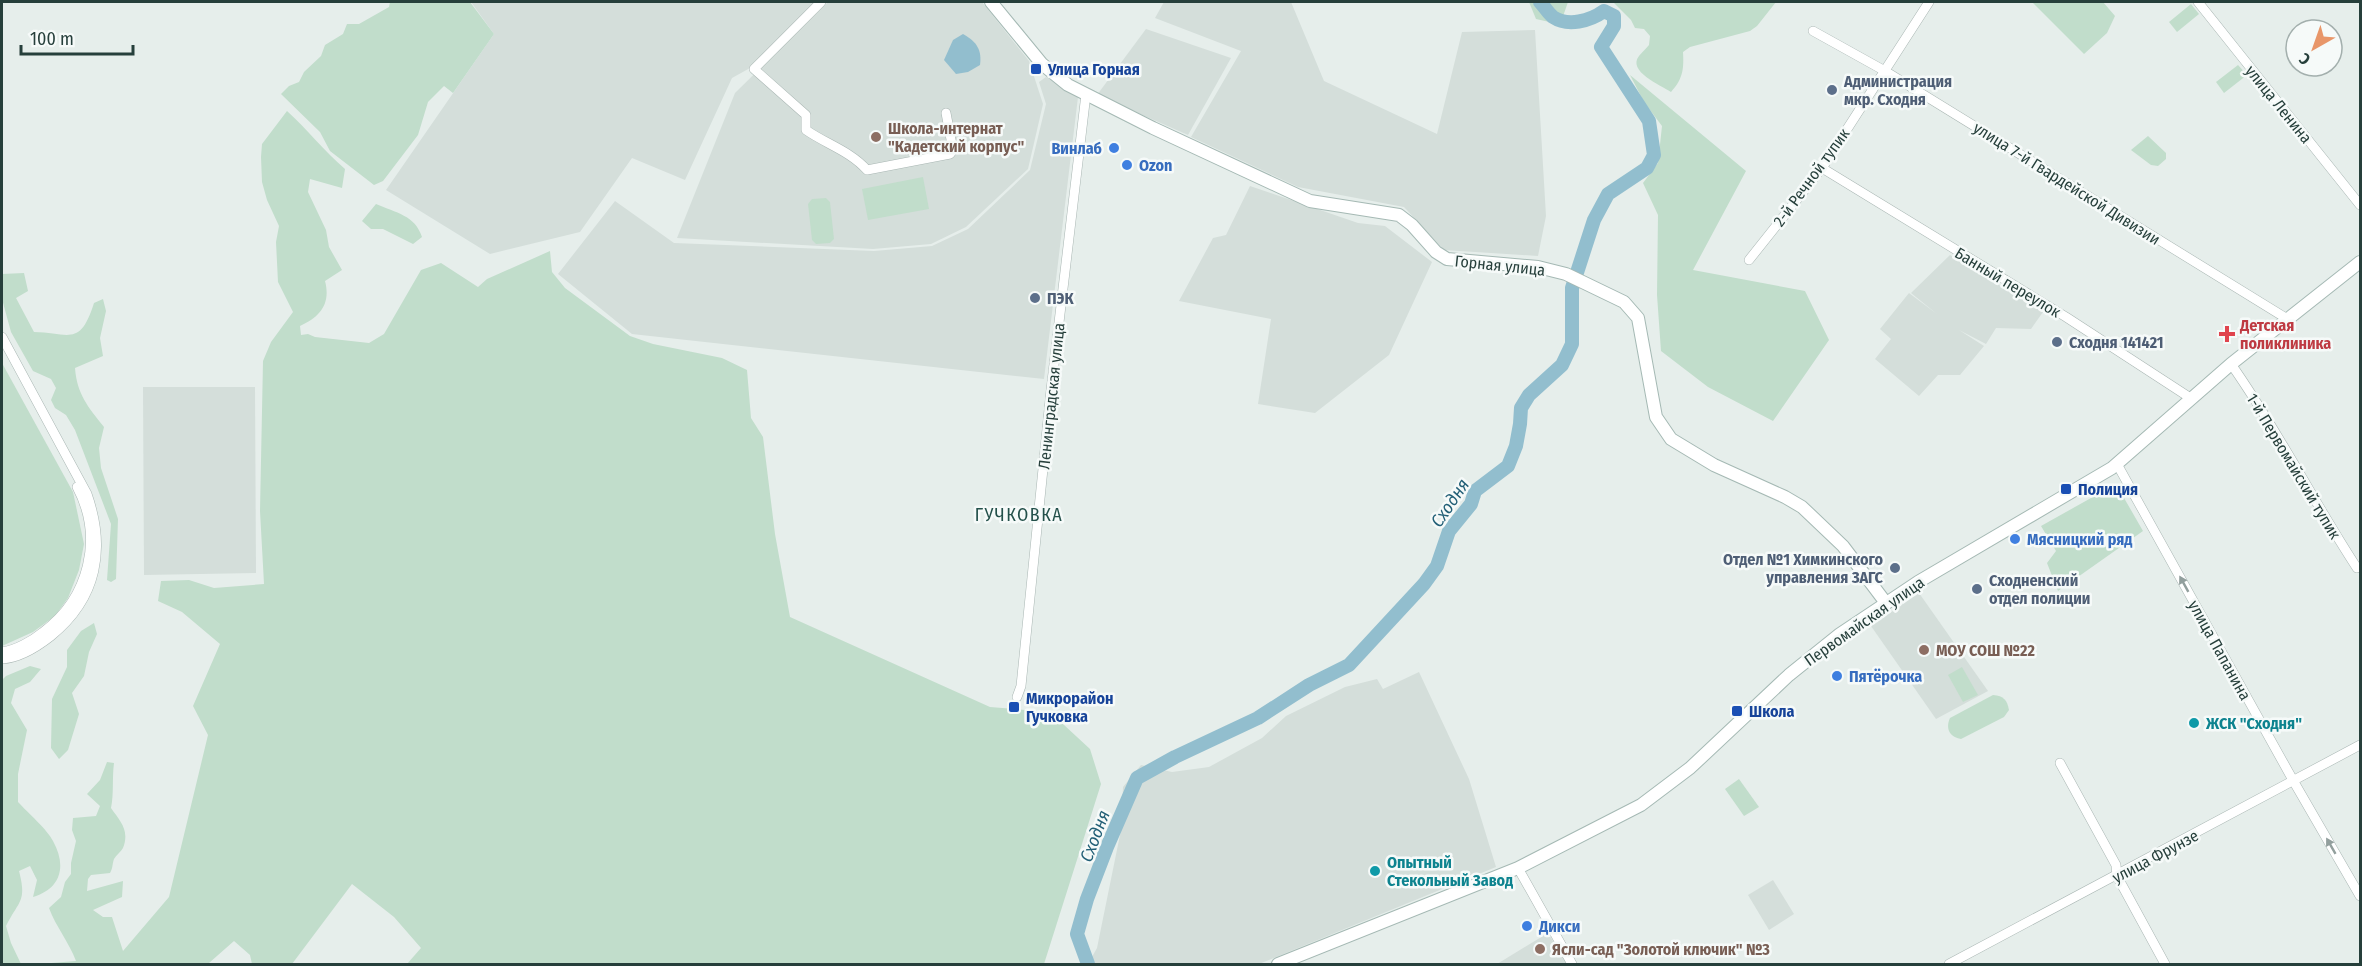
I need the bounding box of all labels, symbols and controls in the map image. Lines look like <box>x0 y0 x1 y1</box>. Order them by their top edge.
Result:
scale bar <box>21 18 134 56</box>
north arrow <box>2284 18 2344 78</box>
text: 100 m <box>30 28 74 50</box>
text: С <box>2295 49 2314 69</box>
place label: Улица Горная <box>1047 60 1140 79</box>
marker: Улица Горная <box>1029 62 1043 76</box>
street label: улица Ленина <box>2241 62 2316 147</box>
place label: Администрация мкр. Сходня <box>1843 72 1952 109</box>
marker: Администрация мкр. Сходня <box>1825 83 1839 97</box>
street label: улица 7-й Гвардейской Дивизии <box>1970 118 2164 249</box>
place label: Школа-интернат "Кадетский корпус" <box>888 119 1024 156</box>
street label: 2-й Речной тупик <box>1769 124 1854 230</box>
marker: Школа-интернат "Кадетский корпус" <box>869 130 883 144</box>
place label: Винлаб <box>1051 139 1102 158</box>
marker: Винлаб <box>1107 141 1121 155</box>
place label: Ozon <box>1139 156 1172 175</box>
marker: Ozon <box>1120 158 1134 172</box>
street label: Банный переулок <box>1951 243 2065 322</box>
street label: Горная улица <box>1454 251 1546 280</box>
place label: ПЭК <box>1047 289 1074 308</box>
marker: ПЭК <box>1028 291 1042 305</box>
place label: Детская поликлиника <box>2239 316 2331 353</box>
street label: Ленинградская улица <box>1034 322 1069 470</box>
marker: Детская поликлиника <box>2218 325 2236 343</box>
place label: Сходня 141421 <box>2069 333 2164 352</box>
marker: Сходня 141421 <box>2050 335 2064 349</box>
street label: 1-й Первомайский тупик <box>2243 390 2345 543</box>
water label: Сходня <box>1426 475 1474 531</box>
place label: Полиция <box>2078 480 2138 499</box>
marker: Полиция <box>2059 482 2073 496</box>
district label: ГУЧКОВКА <box>975 504 1063 526</box>
place label: Мясницкий ряд <box>2027 530 2132 549</box>
marker: Мясницкий ряд <box>2008 532 2022 546</box>
place label: Отдел №1 Химкинского управления ЗАГС <box>1723 550 1884 587</box>
marker: Отдел №1 Химкинского управления ЗАГС <box>1888 561 1902 575</box>
place label: Сходненский отдел полиции <box>1989 571 2090 608</box>
street label: Первомайская улица <box>1801 573 1928 670</box>
one-way arrow <box>2179 576 2189 593</box>
marker: Сходненский отдел полиции <box>1970 582 1984 596</box>
street label: улица Папанина <box>2184 597 2255 704</box>
place label: МОУ СОШ №22 <box>1936 641 2035 660</box>
marker: МОУ СОШ №22 <box>1917 643 1931 657</box>
place label: Пятёрочка <box>1849 667 1922 686</box>
marker: Пятёрочка <box>1830 669 1844 683</box>
place label: Микрорайон Гучковка <box>1026 689 1113 726</box>
marker: Микрорайон Гучковка <box>1007 700 1021 714</box>
place label: Школа <box>1749 702 1795 721</box>
marker: Школа <box>1730 704 1744 718</box>
place label: ЖСК "Сходня" <box>2205 714 2302 733</box>
marker: ЖСК "Сходня" <box>2187 716 2201 730</box>
water label: Сходня <box>1075 807 1115 865</box>
street label: улица Фрунзе <box>2109 826 2202 887</box>
one-way arrow <box>2326 837 2336 854</box>
place label: Опытный Стекольный Завод <box>1387 853 1513 890</box>
marker: Опытный Стекольный Завод <box>1368 864 1382 878</box>
place label: Дикси <box>1538 917 1580 936</box>
marker: Дикси <box>1520 919 1534 933</box>
place label: Ясли-сад "Золотой ключик" №3 <box>1552 940 1770 959</box>
marker: Ясли-сад "Золотой ключик" №3 <box>1533 942 1547 956</box>

